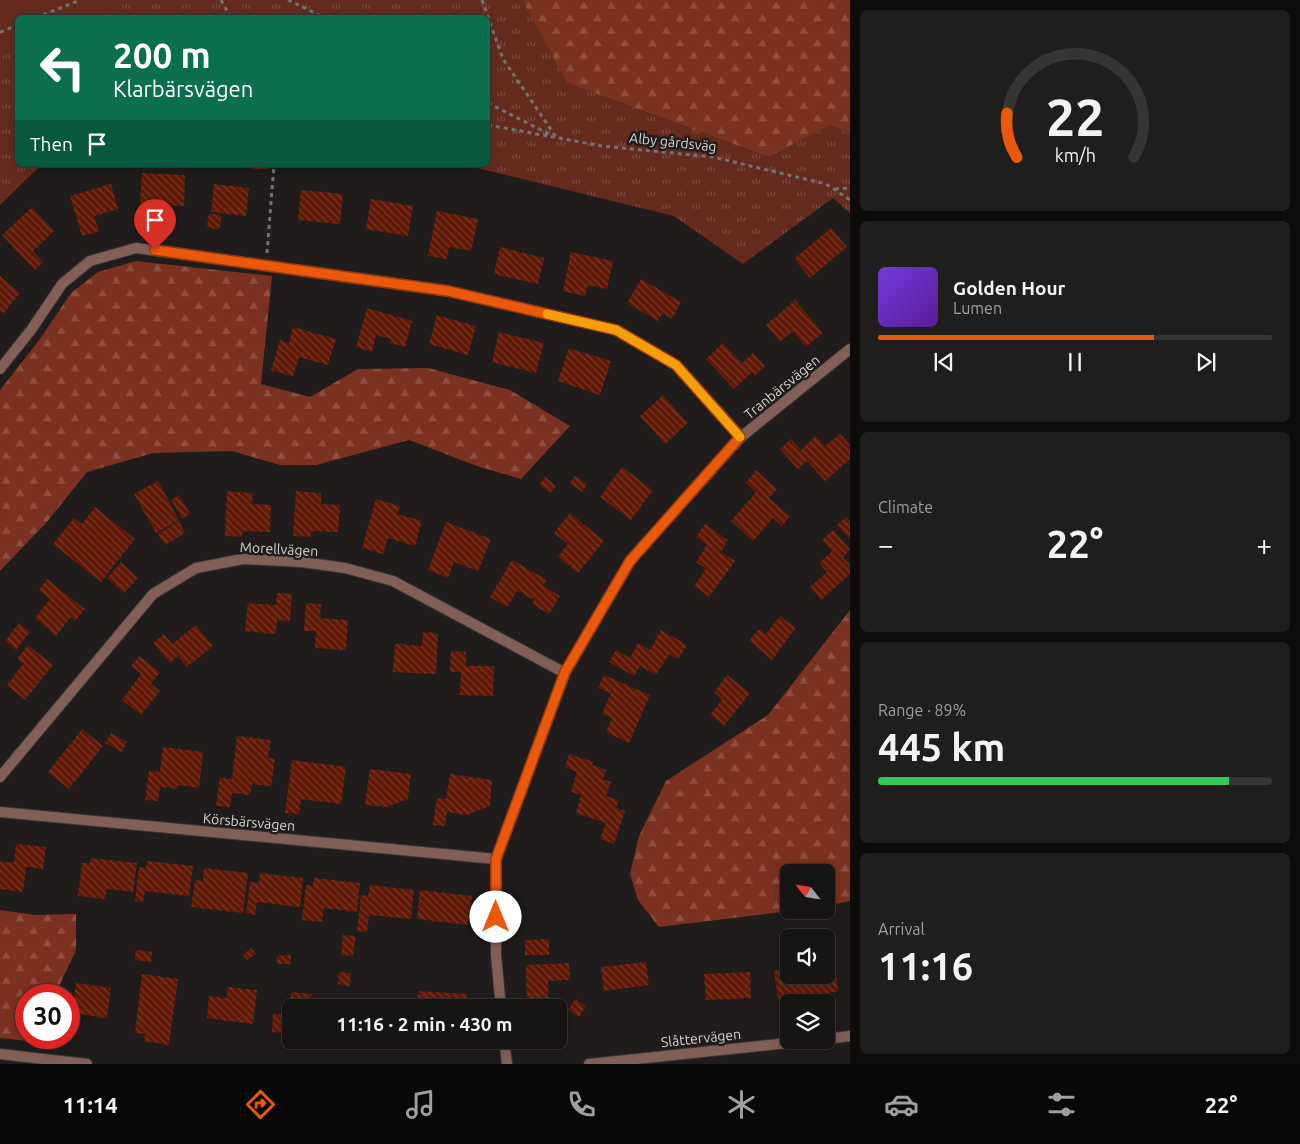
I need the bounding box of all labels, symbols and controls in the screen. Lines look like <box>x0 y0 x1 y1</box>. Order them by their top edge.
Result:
icon: left <box>30 35 95 100</box>
text: 200 m <box>113 35 211 75</box>
text: Klarbärsvägen <box>113 76 253 101</box>
text: 22 <box>1046 88 1104 146</box>
street label: Alby gårdsväg <box>629 129 717 155</box>
icon: arrive <box>83 130 111 158</box>
text: Then <box>30 133 73 155</box>
text: km/h <box>1054 145 1096 165</box>
pin <box>134 199 176 250</box>
icon: arrive <box>141 206 169 234</box>
text: Golden Hour <box>953 277 1065 299</box>
text: Lumen <box>953 299 1002 317</box>
icon: previous <box>930 348 958 376</box>
icon: pause <box>1061 348 1089 376</box>
icon: next <box>1192 348 1220 376</box>
street label: Tranbärsvägen <box>741 352 823 422</box>
text: Climate <box>878 498 933 516</box>
text: 22° <box>1047 523 1103 565</box>
text: − <box>878 529 894 560</box>
text: + <box>1256 529 1272 560</box>
street label: Morellvägen <box>239 539 319 559</box>
text: Range · 89% <box>878 701 966 719</box>
text: 445 km <box>878 726 1005 768</box>
street label: Körsbärsvägen <box>202 810 296 834</box>
north arrow <box>780 864 835 919</box>
map controls <box>780 864 835 1049</box>
position arrow <box>469 890 521 942</box>
text: Arrival <box>878 920 925 938</box>
button: sound <box>780 929 835 984</box>
text: 11:16 <box>878 945 973 987</box>
speed limit sign: 30 <box>15 984 80 1049</box>
button: layers <box>780 994 835 1049</box>
text: 11:16 · 2 min · 430 m <box>337 1013 512 1035</box>
street label: Slåttervägen <box>660 1026 742 1050</box>
icon: directions <box>243 1087 278 1122</box>
icon: music <box>403 1087 438 1122</box>
icon: phone <box>564 1087 599 1122</box>
icon: climate <box>724 1087 759 1122</box>
icon: car <box>884 1087 919 1122</box>
icon: filters <box>1044 1087 1079 1122</box>
text: 11:14 <box>63 1092 118 1117</box>
text: 22° <box>1205 1092 1237 1117</box>

